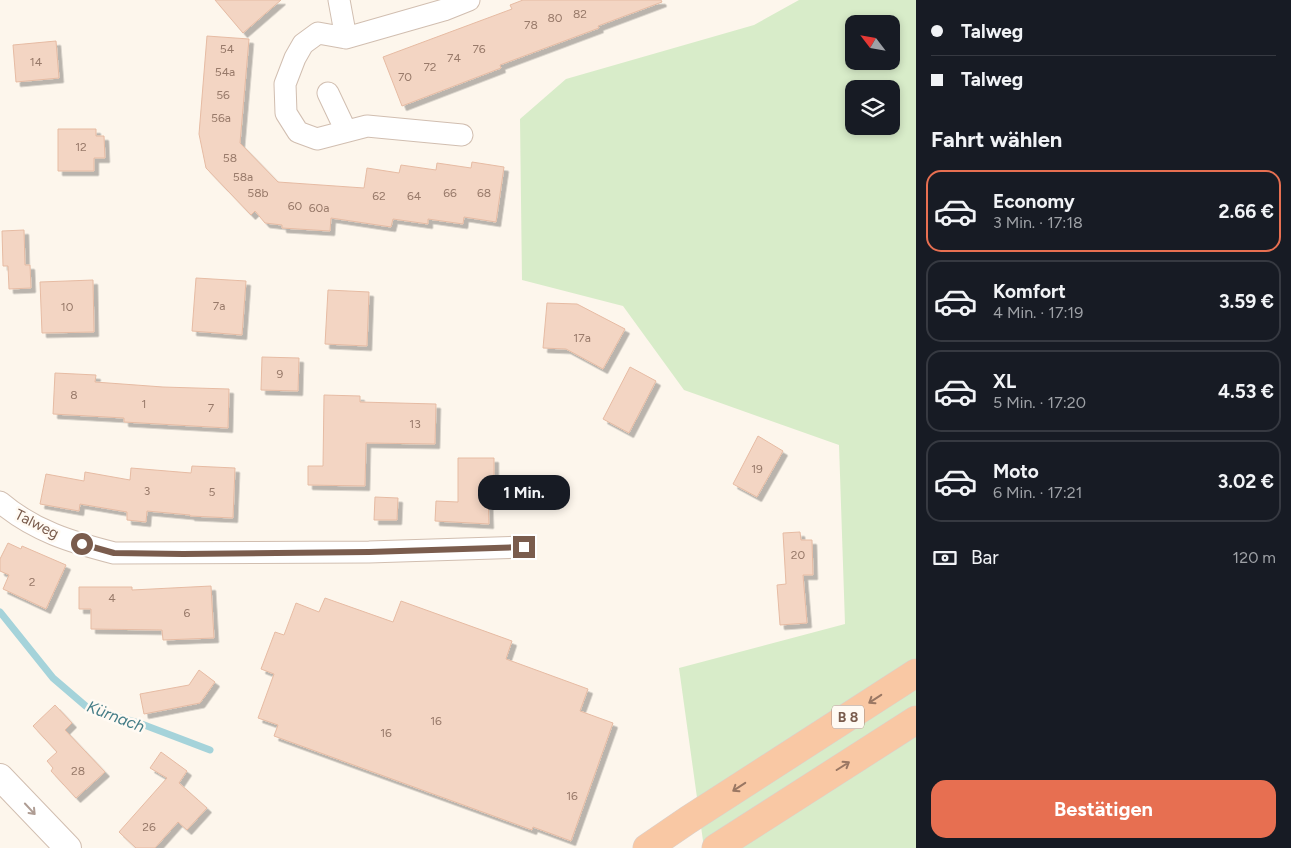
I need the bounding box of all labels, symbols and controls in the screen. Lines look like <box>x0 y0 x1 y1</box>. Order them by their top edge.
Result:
house number: 82 <box>573 7 587 21</box>
house number: 80 <box>547 11 563 25</box>
north arrow <box>845 15 900 70</box>
map controls <box>845 15 900 135</box>
house number: 78 <box>524 18 538 32</box>
text: Talweg <box>961 20 1023 43</box>
house number: 54 <box>220 42 235 56</box>
house number: 76 <box>472 42 486 56</box>
house number: 74 <box>447 51 461 65</box>
house number: 14 <box>30 55 43 69</box>
house number: 72 <box>423 60 437 74</box>
house number: 54a <box>215 65 235 79</box>
text: Talweg <box>961 68 1023 91</box>
house number: 70 <box>398 70 412 84</box>
button: layers <box>845 80 900 135</box>
house number: 56 <box>216 88 230 102</box>
house number: 56a <box>211 111 231 125</box>
text: Fahrt wählen <box>931 126 1062 153</box>
house number: 12 <box>75 140 87 154</box>
house number: 58 <box>223 151 237 165</box>
house number: 58a <box>233 170 253 184</box>
house number: 58b <box>247 186 269 200</box>
house number: 66 <box>443 186 457 200</box>
house number: 68 <box>477 186 491 200</box>
house number: 62 <box>372 189 386 203</box>
house number: 64 <box>407 189 422 203</box>
icon: car <box>933 189 978 234</box>
text: Economy <box>993 190 1075 213</box>
house number: 60 <box>288 199 303 213</box>
text: 2.66 € <box>1219 200 1274 223</box>
house number: 60a <box>309 201 329 215</box>
text: 3 Min. · 17:18 <box>993 213 1083 232</box>
icon: car <box>933 279 978 324</box>
text: Komfort <box>993 280 1066 303</box>
text: 3.59 € <box>1219 290 1274 313</box>
house number: 7a <box>213 299 225 313</box>
house number: 10 <box>61 300 74 314</box>
text: 4 Min. · 17:19 <box>993 303 1083 322</box>
house number: 17a <box>573 331 591 345</box>
house number: 9 <box>277 367 284 381</box>
icon: car <box>933 369 978 414</box>
text: XL <box>993 370 1016 393</box>
text: 4.53 € <box>1218 380 1274 403</box>
house number: 8 <box>70 388 78 402</box>
text: 5 Min. · 17:20 <box>993 393 1086 412</box>
house number: 1 <box>142 397 146 411</box>
house number: 7 <box>208 401 215 415</box>
house number: 13 <box>409 417 421 431</box>
icon: car <box>933 459 978 504</box>
text: Moto <box>993 460 1039 483</box>
house number: 19 <box>751 462 763 476</box>
text: 3.02 € <box>1218 470 1274 493</box>
callout: 1 Min. <box>478 474 570 510</box>
text: 1 Min. <box>503 483 545 502</box>
text: 6 Min. · 17:21 <box>993 483 1082 502</box>
house number: 3 <box>144 484 150 498</box>
house number: 5 <box>209 485 216 499</box>
street label: Talweg <box>12 505 62 543</box>
route start <box>71 533 93 555</box>
route end <box>513 536 535 558</box>
icon: cash <box>931 544 959 572</box>
text: Bar <box>971 546 999 569</box>
house number: 20 <box>791 548 806 562</box>
text: 120 m <box>1233 548 1276 567</box>
house number: 2 <box>29 575 35 589</box>
house number: 4 <box>108 591 116 605</box>
house number: 6 <box>184 606 191 620</box>
one-way arrow <box>868 694 882 705</box>
water label: Kürnach <box>84 697 147 736</box>
road number: B 8 <box>832 706 864 729</box>
house number: 16 <box>430 714 442 728</box>
house number: 16 <box>380 726 392 740</box>
one-way arrow <box>835 761 849 771</box>
house number: 28 <box>71 764 85 778</box>
button: Bestätigen <box>931 780 1276 838</box>
one-way arrow <box>732 782 746 792</box>
house number: 16 <box>566 789 578 803</box>
one-way arrow <box>24 803 36 815</box>
house number: 26 <box>142 820 156 834</box>

